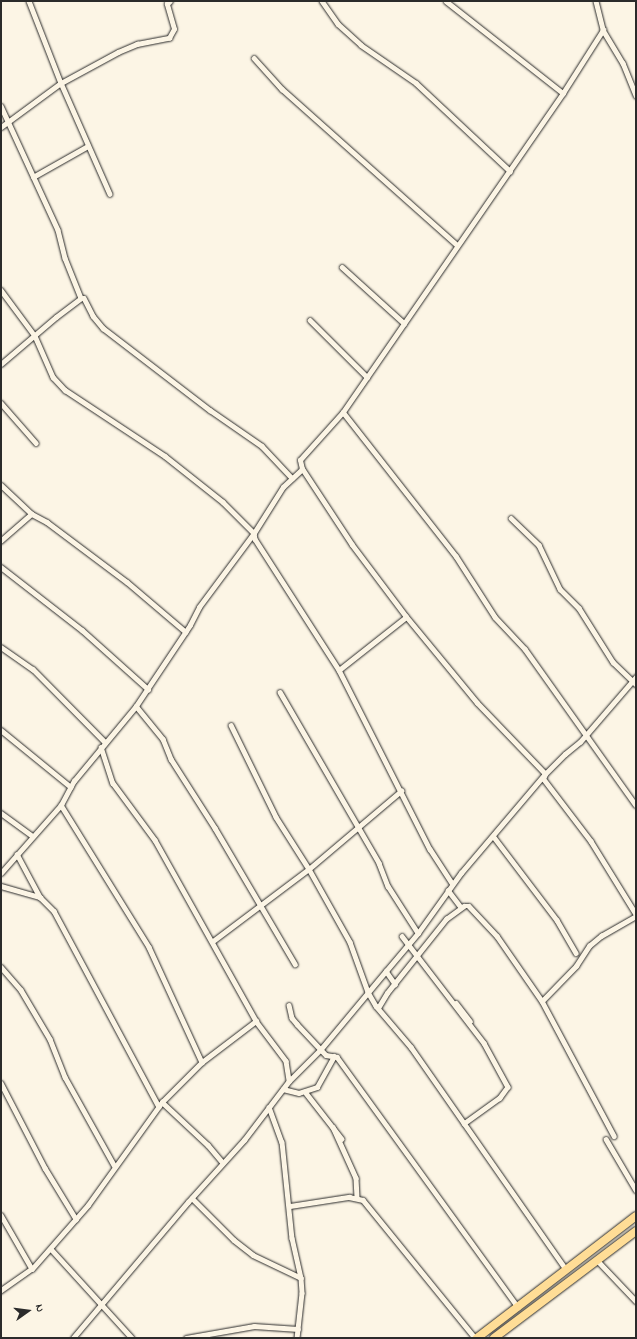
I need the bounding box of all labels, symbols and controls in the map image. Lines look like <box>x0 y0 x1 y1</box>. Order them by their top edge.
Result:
north arrow <box>8 1291 48 1331</box>
text: N <box>31 1303 48 1314</box>

